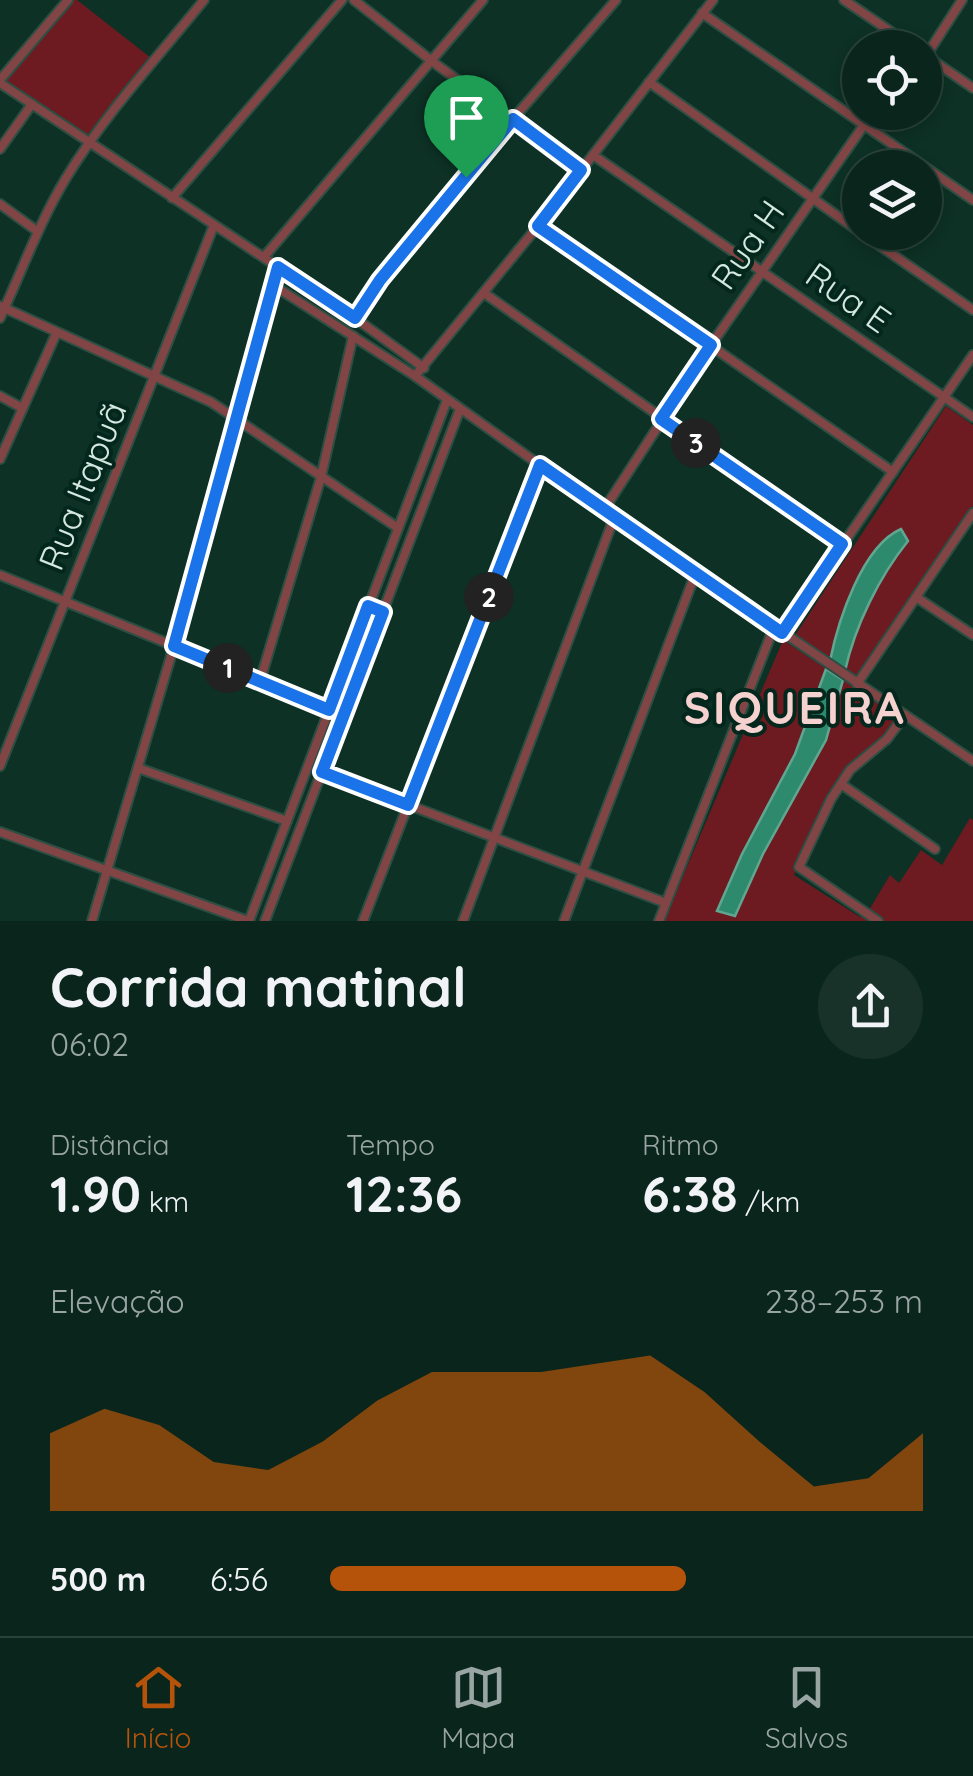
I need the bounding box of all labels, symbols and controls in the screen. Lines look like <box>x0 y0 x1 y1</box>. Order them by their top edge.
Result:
map controls <box>842 30 942 250</box>
button: locate <box>842 30 942 130</box>
pin <box>424 75 509 178</box>
icon: arrive <box>439 90 494 145</box>
button: layers <box>842 150 942 250</box>
street label: Rua H <box>701 191 794 298</box>
street label: Rua E <box>798 252 900 342</box>
street label: Rua Itapuã <box>28 395 136 576</box>
pin: 3 <box>671 418 721 468</box>
text: 3 <box>688 425 704 460</box>
pin: 2 <box>464 572 514 622</box>
text: 2 <box>481 579 497 614</box>
pin: 1 <box>203 643 253 693</box>
text: 1 <box>223 650 233 685</box>
district label: SIQUEIRA <box>684 679 906 735</box>
text: Corrida matinal <box>50 952 467 1021</box>
button: share <box>818 954 923 1059</box>
text: 06:02 <box>50 1024 129 1064</box>
text: Distância <box>50 1127 169 1162</box>
text: Tempo <box>346 1127 435 1162</box>
text: Ritmo <box>642 1127 719 1162</box>
text: 1.90 <box>50 1162 141 1225</box>
text: 12:36 <box>346 1162 462 1225</box>
text: 6:38 <box>642 1162 738 1225</box>
text: km <box>141 1184 189 1219</box>
text: /km <box>738 1184 800 1219</box>
text: Elevação <box>50 1281 185 1321</box>
text: 238–253 m <box>765 1281 923 1321</box>
text: 500 m <box>50 1559 146 1599</box>
text: 6:56 <box>210 1559 268 1599</box>
tab: Início <box>125 1660 191 1755</box>
tab: Mapa <box>441 1660 515 1755</box>
tab: Salvos <box>765 1660 848 1755</box>

